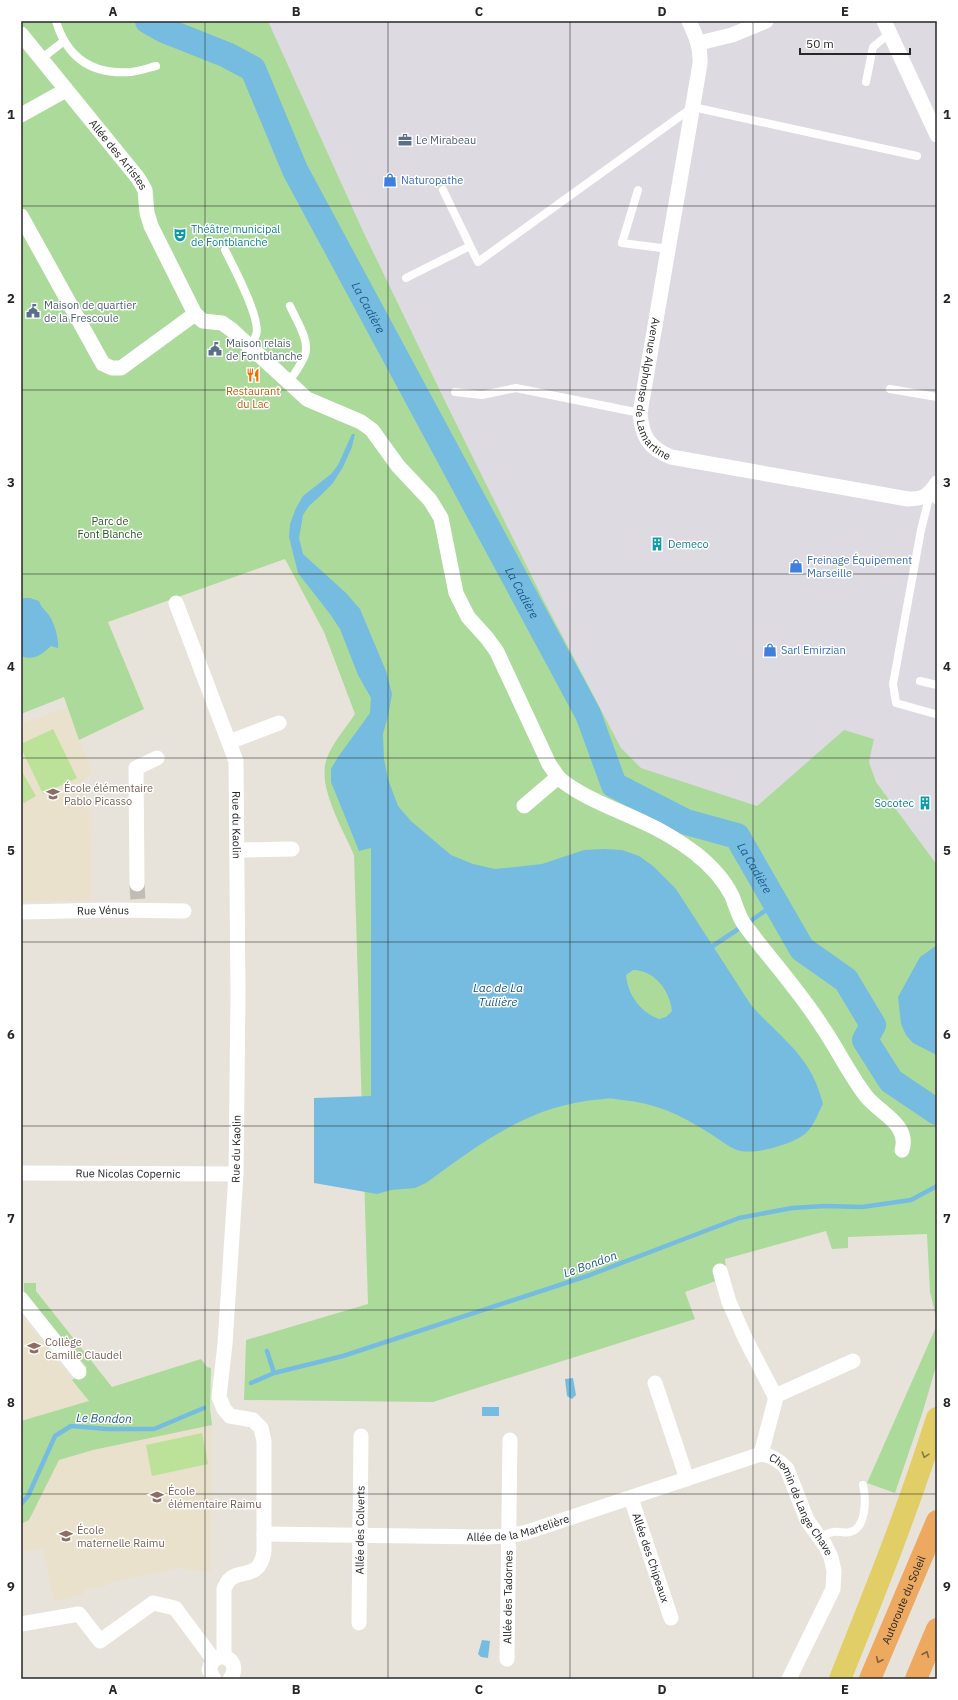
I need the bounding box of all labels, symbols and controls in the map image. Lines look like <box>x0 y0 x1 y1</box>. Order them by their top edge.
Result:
text: A <box>109 3 118 20</box>
text: B <box>292 3 301 20</box>
text: C <box>475 3 484 20</box>
text: D <box>657 3 667 20</box>
text: E <box>841 3 849 20</box>
scale bar <box>800 30 910 56</box>
text: 50 m <box>806 36 834 51</box>
text: 1 <box>7 106 15 123</box>
text: 1 <box>943 106 951 123</box>
street label: Allée des Artistes <box>86 116 150 192</box>
office icon: Le Mirabeau <box>397 132 413 148</box>
place label: Le Mirabeau <box>416 133 476 147</box>
shop icon: Naturopathe <box>382 172 398 188</box>
place label: Naturopathe <box>401 173 463 187</box>
place label: Théâtre municipal de Fontblanche <box>191 222 280 249</box>
theatre icon: Théâtre municipal de Fontblanche <box>172 227 188 243</box>
water label: La Cadière <box>349 279 389 336</box>
text: 2 <box>7 290 15 307</box>
text: 2 <box>943 290 951 307</box>
place label: Maison de quartier de la Frescoule <box>44 298 136 325</box>
public building icon: Maison de quartier de la Frescoule <box>25 303 41 319</box>
street label: Avenue Alphonse de Lamartine <box>633 316 673 463</box>
place label: Maison relais de Fontblanche <box>226 336 302 363</box>
public building icon: Maison relais de Fontblanche <box>207 341 223 357</box>
restaurant icon: Restaurant du Lac <box>245 367 261 383</box>
place label: Restaurant du Lac <box>226 384 280 411</box>
text: 3 <box>7 474 15 491</box>
text: 3 <box>943 474 951 491</box>
park label: Parc de Font Blanche <box>78 514 142 541</box>
building icon: Demeco <box>649 536 665 552</box>
place label: Demeco <box>668 537 709 551</box>
place label: Freinage Équipement Marseille <box>807 553 912 580</box>
shop icon: Freinage Équipement Marseille <box>788 558 804 574</box>
water label: La Cadière <box>503 564 543 621</box>
shop icon: Sarl Emirzian <box>762 642 778 658</box>
place label: Sarl Emirzian <box>781 643 846 657</box>
text: 4 <box>7 658 15 675</box>
text: 4 <box>943 658 951 675</box>
place label: École élémentaire Pablo Picasso <box>64 781 153 808</box>
school or university icon: École élémentaire Pablo Picasso <box>45 786 61 802</box>
street label: Rue du Kaolin <box>229 791 244 859</box>
building icon: Socotec <box>917 795 933 811</box>
place label: Socotec <box>874 796 914 810</box>
water label: La Cadière <box>735 840 776 896</box>
text: 5 <box>7 842 15 859</box>
text: 5 <box>943 842 951 859</box>
street label: Rue Vénus <box>77 903 129 918</box>
water label: Lac de La Tuilière <box>473 980 523 1009</box>
text: 6 <box>7 1026 15 1043</box>
text: 6 <box>943 1026 951 1043</box>
street label: Rue du Kaolin <box>228 1115 244 1183</box>
street label: Rue Nicolas Copernic <box>75 1166 181 1181</box>
text: 7 <box>7 1210 15 1227</box>
text: 7 <box>943 1210 951 1227</box>
water label: Le Bondon <box>561 1247 619 1281</box>
place label: Collège Camille Claudel <box>45 1335 122 1362</box>
school or university icon: Collège Camille Claudel <box>26 1340 42 1356</box>
text: 8 <box>7 1394 15 1411</box>
text: 8 <box>943 1394 951 1411</box>
water label: Le Bondon <box>76 1410 132 1426</box>
street label: Chemin de Lange Chave <box>767 1450 836 1558</box>
one-way arrow <box>922 1451 930 1458</box>
place label: École élémentaire Raimu <box>168 1484 261 1511</box>
street label: Allée des Colverts <box>353 1486 367 1574</box>
school or university icon: École élémentaire Raimu <box>149 1489 165 1505</box>
street label: Allée de la Martelière <box>466 1511 571 1544</box>
street label: Allée des Chipeaux <box>629 1511 673 1605</box>
place label: École maternelle Raimu <box>77 1523 165 1550</box>
school or university icon: École maternelle Raimu <box>58 1528 74 1544</box>
street label: Allée des Tadornes <box>500 1550 515 1644</box>
street label: Autoroute du Soleil <box>879 1553 929 1646</box>
text: 9 <box>7 1578 15 1595</box>
text: 9 <box>943 1578 951 1595</box>
one-way arrow <box>922 1651 930 1658</box>
one-way arrow <box>875 1656 883 1663</box>
text: A <box>109 1681 118 1698</box>
text: B <box>292 1681 301 1698</box>
text: C <box>475 1681 484 1698</box>
text: D <box>657 1681 667 1698</box>
text: E <box>841 1681 849 1698</box>

